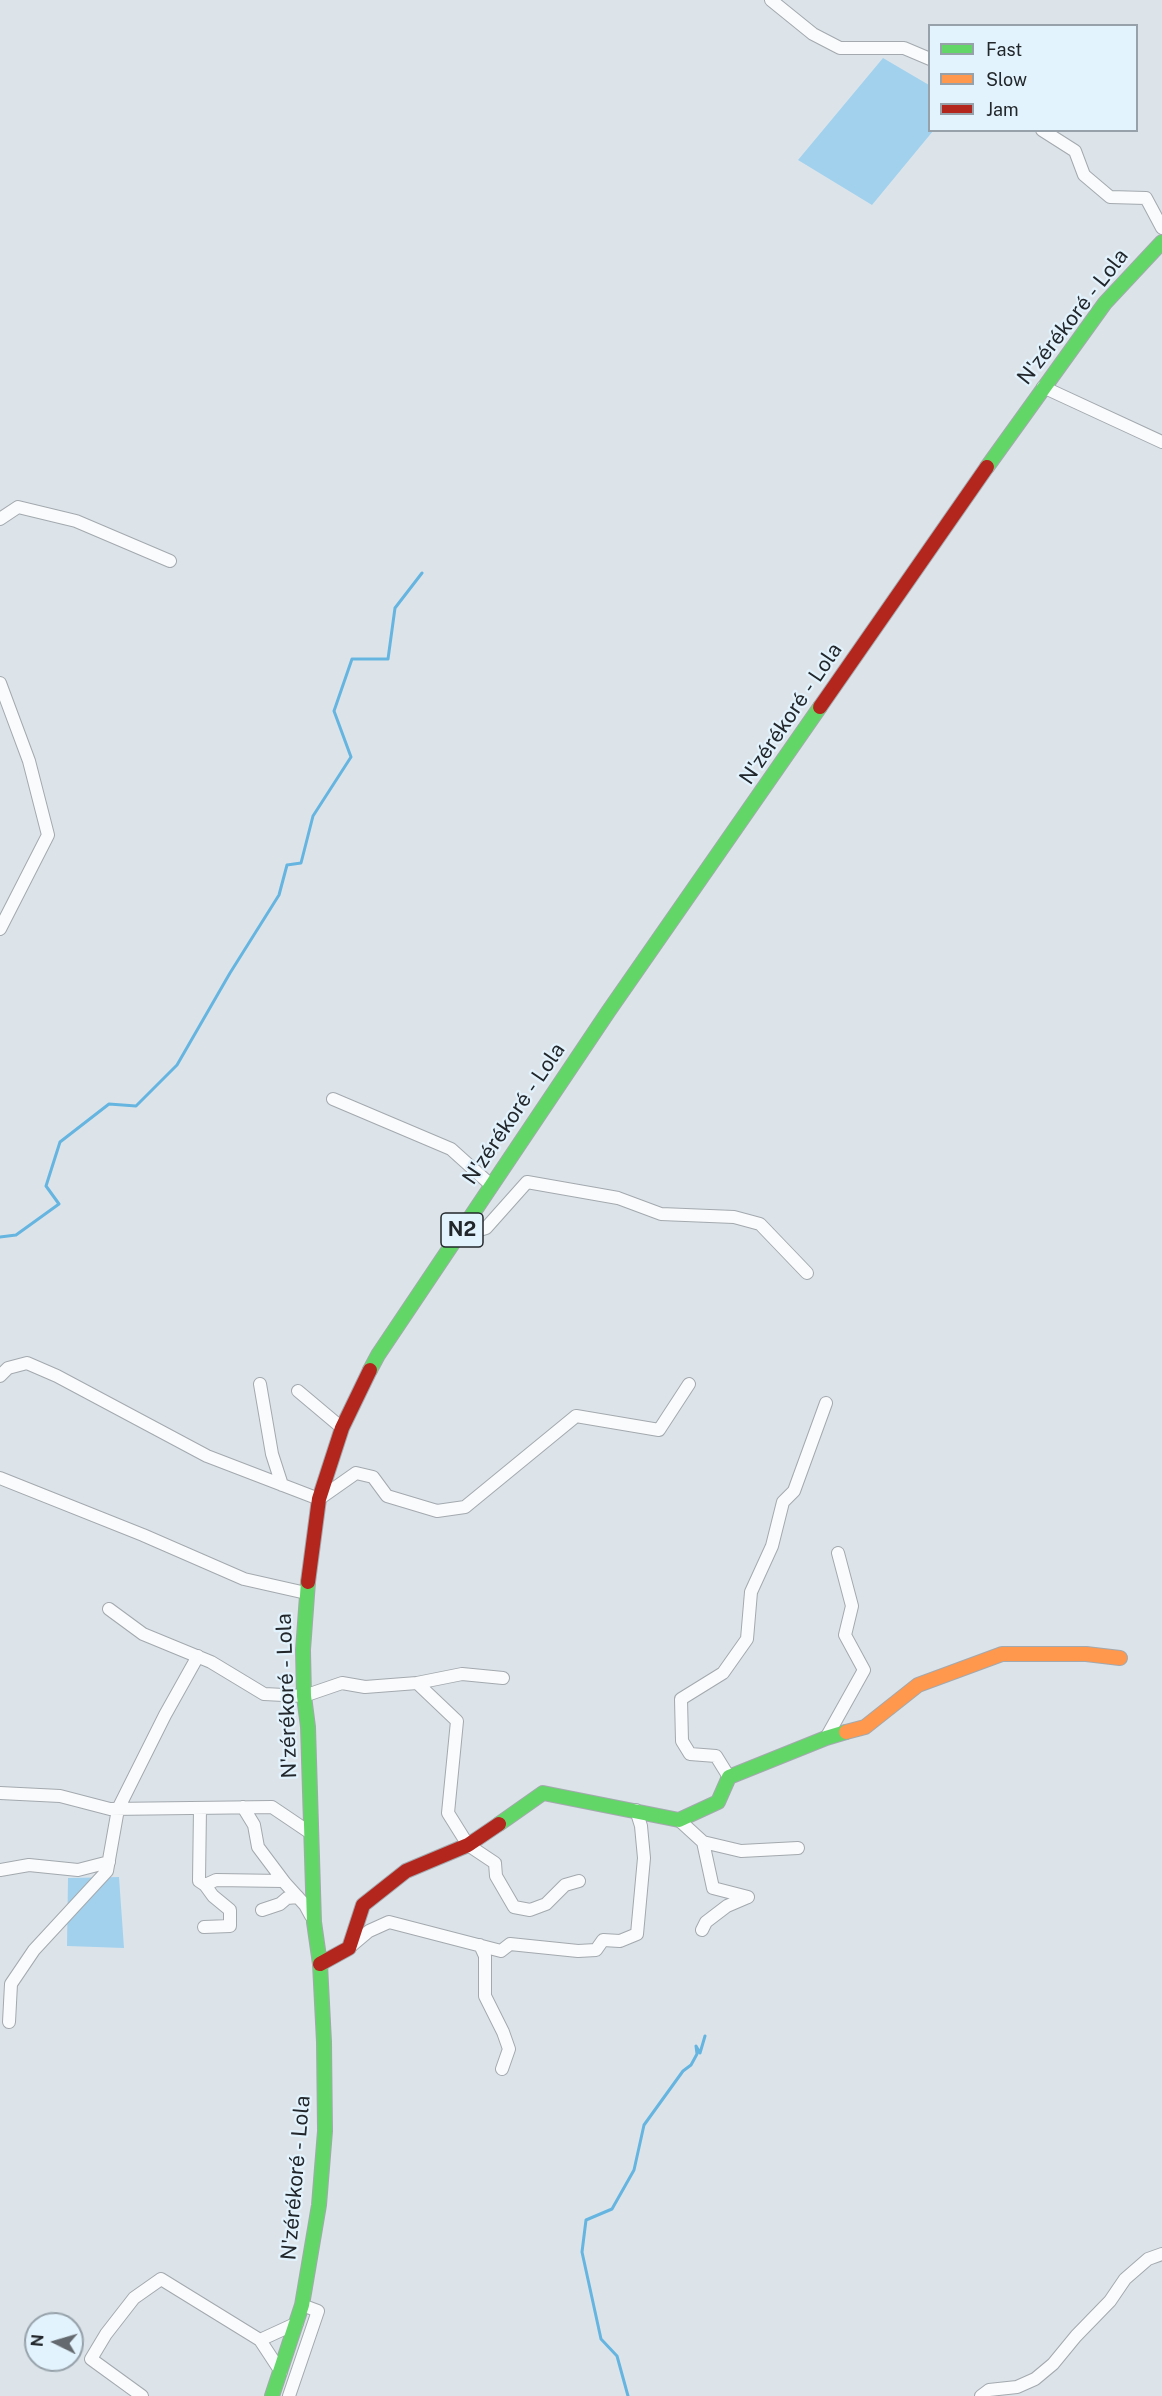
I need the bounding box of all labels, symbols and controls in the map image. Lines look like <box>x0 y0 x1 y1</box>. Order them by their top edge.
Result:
legend <box>928 24 1138 132</box>
text: Fast <box>986 39 1022 60</box>
text: Slow <box>986 69 1027 90</box>
text: Jam <box>986 99 1019 120</box>
street label: N'zérékoré - Lola <box>1012 244 1134 390</box>
street label: N'zérékoré - Lola <box>734 638 848 790</box>
street label: N'zérékoré - Lola <box>457 1038 571 1190</box>
road number: N2 <box>441 1213 483 1247</box>
street label: N'zérékoré - Lola <box>272 1613 302 1779</box>
street label: N'zérékoré - Lola <box>276 2095 316 2261</box>
north arrow <box>24 2312 84 2372</box>
text: N <box>28 2334 48 2348</box>

